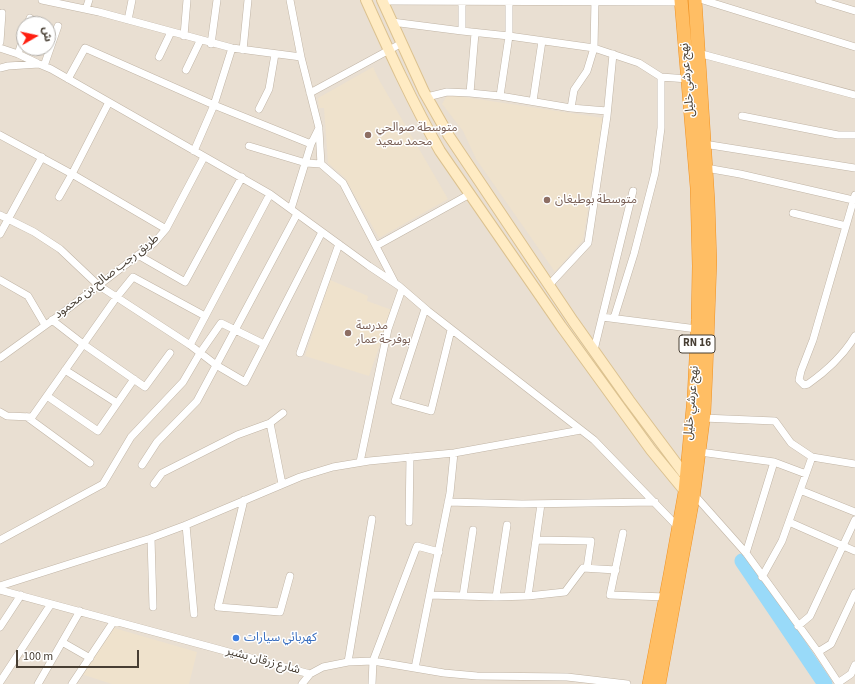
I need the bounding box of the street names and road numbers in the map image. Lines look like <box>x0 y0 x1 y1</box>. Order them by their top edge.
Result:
street label: نهج عرشي خليل <box>678 42 698 118</box>
street label: طريق رجب صالح بن محمود <box>52 232 162 322</box>
road number: RN 16 <box>679 335 715 353</box>
street label: نهج عرشي خليل <box>682 365 702 441</box>
street label: شارع زرقان بشير <box>224 644 302 678</box>

